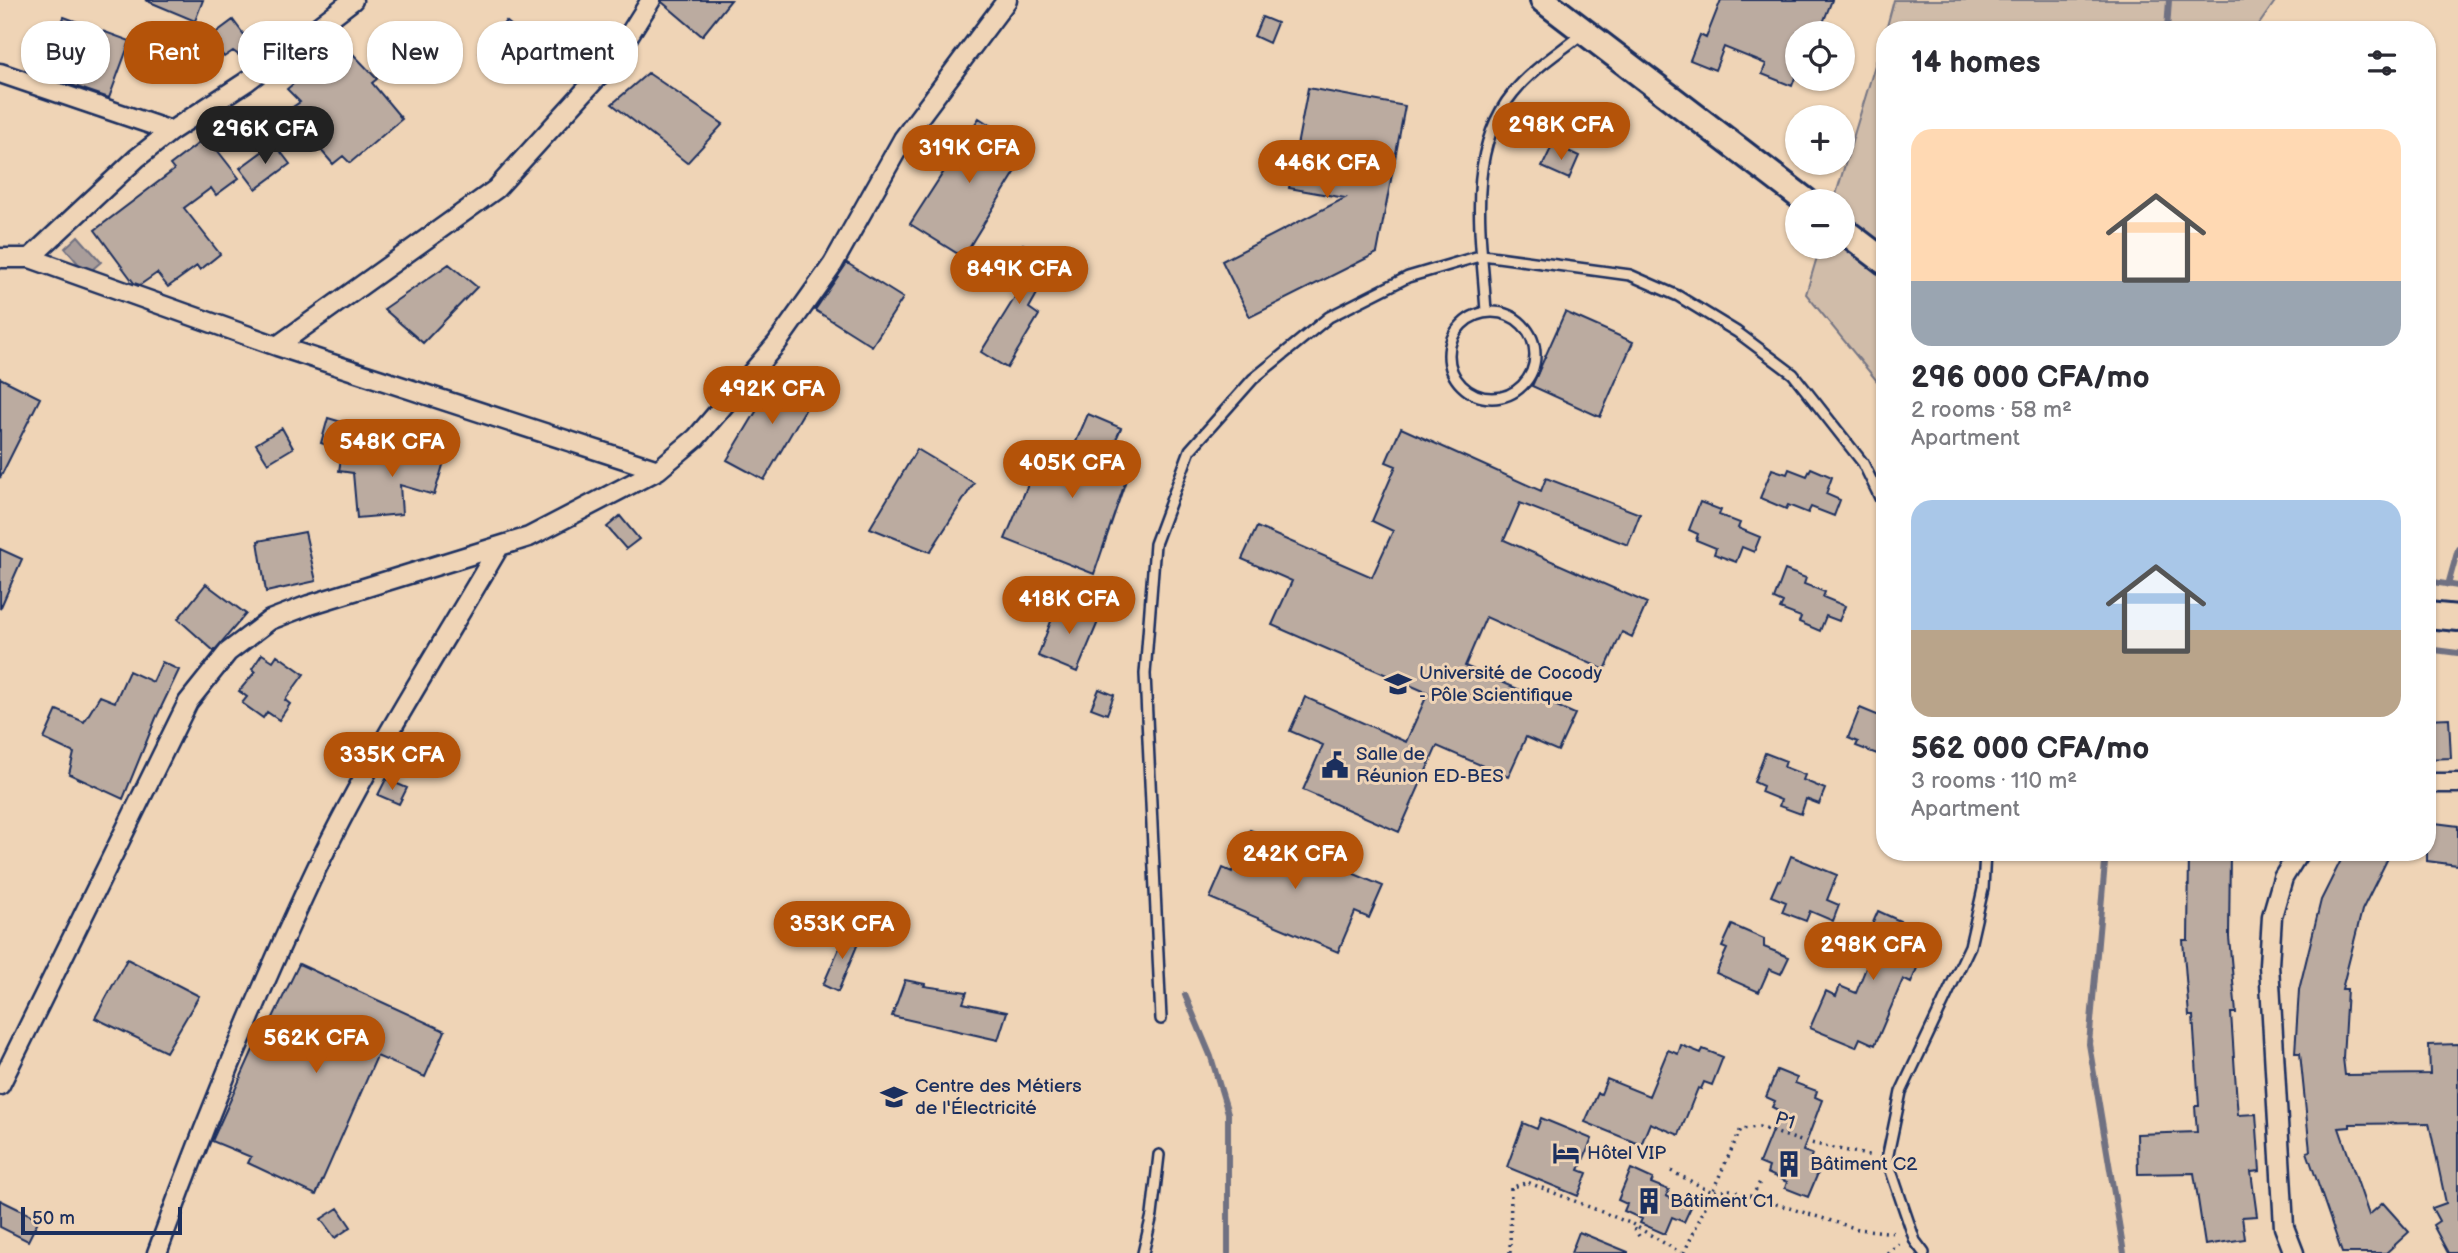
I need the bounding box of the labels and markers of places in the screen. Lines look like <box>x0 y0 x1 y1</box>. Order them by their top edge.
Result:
pin: 298K CFA <box>1489 102 1633 162</box>
pin: 296K CFA <box>193 106 337 166</box>
pin: 319K CFA <box>897 125 1041 185</box>
pin: 446K CFA <box>1255 140 1399 200</box>
pin: 849K CFA <box>947 246 1091 306</box>
pin: 492K CFA <box>700 366 844 426</box>
pin: 548K CFA <box>320 420 464 479</box>
pin: 405K CFA <box>1000 440 1144 500</box>
pin: 418K CFA <box>997 576 1141 636</box>
place label: Université de Cocody - Pôle Scientifique <box>1419 662 1602 707</box>
school or university icon: Université de Cocody - Pôle Scientifique <box>1383 669 1413 699</box>
pin: 335K CFA <box>320 732 464 792</box>
place label: Salle de Réunion ED-BES <box>1356 743 1504 788</box>
public building icon: Salle de Réunion ED-BES <box>1320 750 1350 780</box>
pin: 242K CFA <box>1223 832 1367 891</box>
pin: 353K CFA <box>770 902 914 961</box>
pin: 298K CFA <box>1801 922 1945 982</box>
pin: 562K CFA <box>244 1016 388 1075</box>
place label: Centre des Métiers de l'Électricité <box>915 1075 1082 1120</box>
school or university icon: Centre des Métiers de l'Électricité <box>879 1082 909 1112</box>
hotel icon: Hôtel VIP <box>1551 1138 1581 1168</box>
place label: Hôtel VIP <box>1587 1142 1666 1165</box>
building icon: Bâtiment C2 <box>1774 1149 1804 1179</box>
place label: Bâtiment C2 <box>1810 1153 1918 1176</box>
building icon: Bâtiment C1 <box>1634 1186 1664 1216</box>
place label: Bâtiment C1 <box>1670 1190 1774 1213</box>

